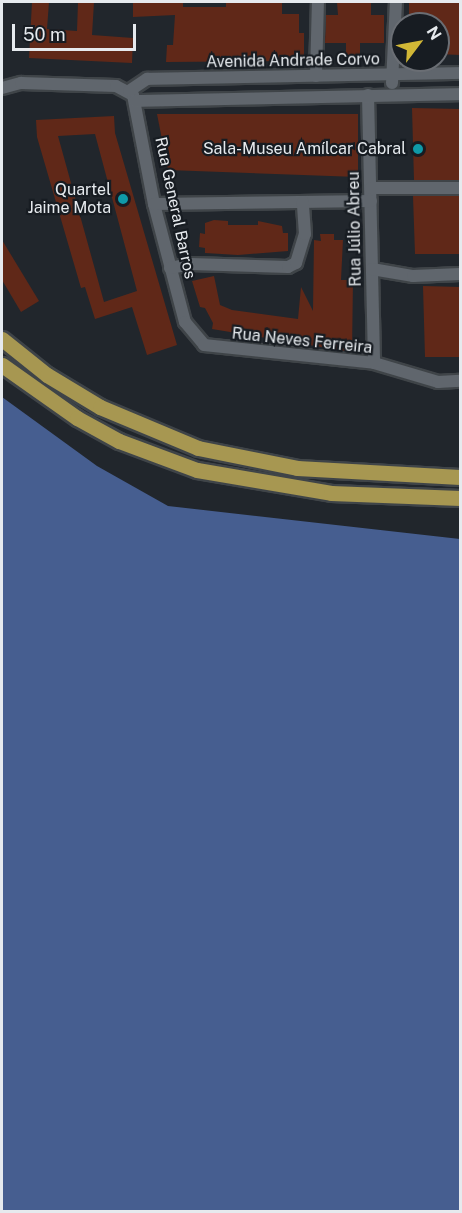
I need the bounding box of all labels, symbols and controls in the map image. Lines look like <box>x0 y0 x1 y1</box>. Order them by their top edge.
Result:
scale bar <box>15 12 140 50</box>
north arrow <box>390 12 450 72</box>
text: N <box>423 23 445 44</box>
text: 50 m <box>23 24 66 45</box>
street label: Avenida Andrade Corvo <box>206 50 380 72</box>
street label: Rua General Barros <box>151 135 199 281</box>
place label: Sala-Museu Amílcar Cabral <box>203 139 406 159</box>
marker: Sala-Museu Amílcar Cabral <box>411 142 425 156</box>
street label: Rua Júlio Abreu <box>344 171 366 287</box>
place label: Quartel Jaime Mota <box>27 180 111 218</box>
marker: Quartel Jaime Mota <box>116 192 130 206</box>
street label: Rua Neves Ferreira <box>231 324 373 358</box>

